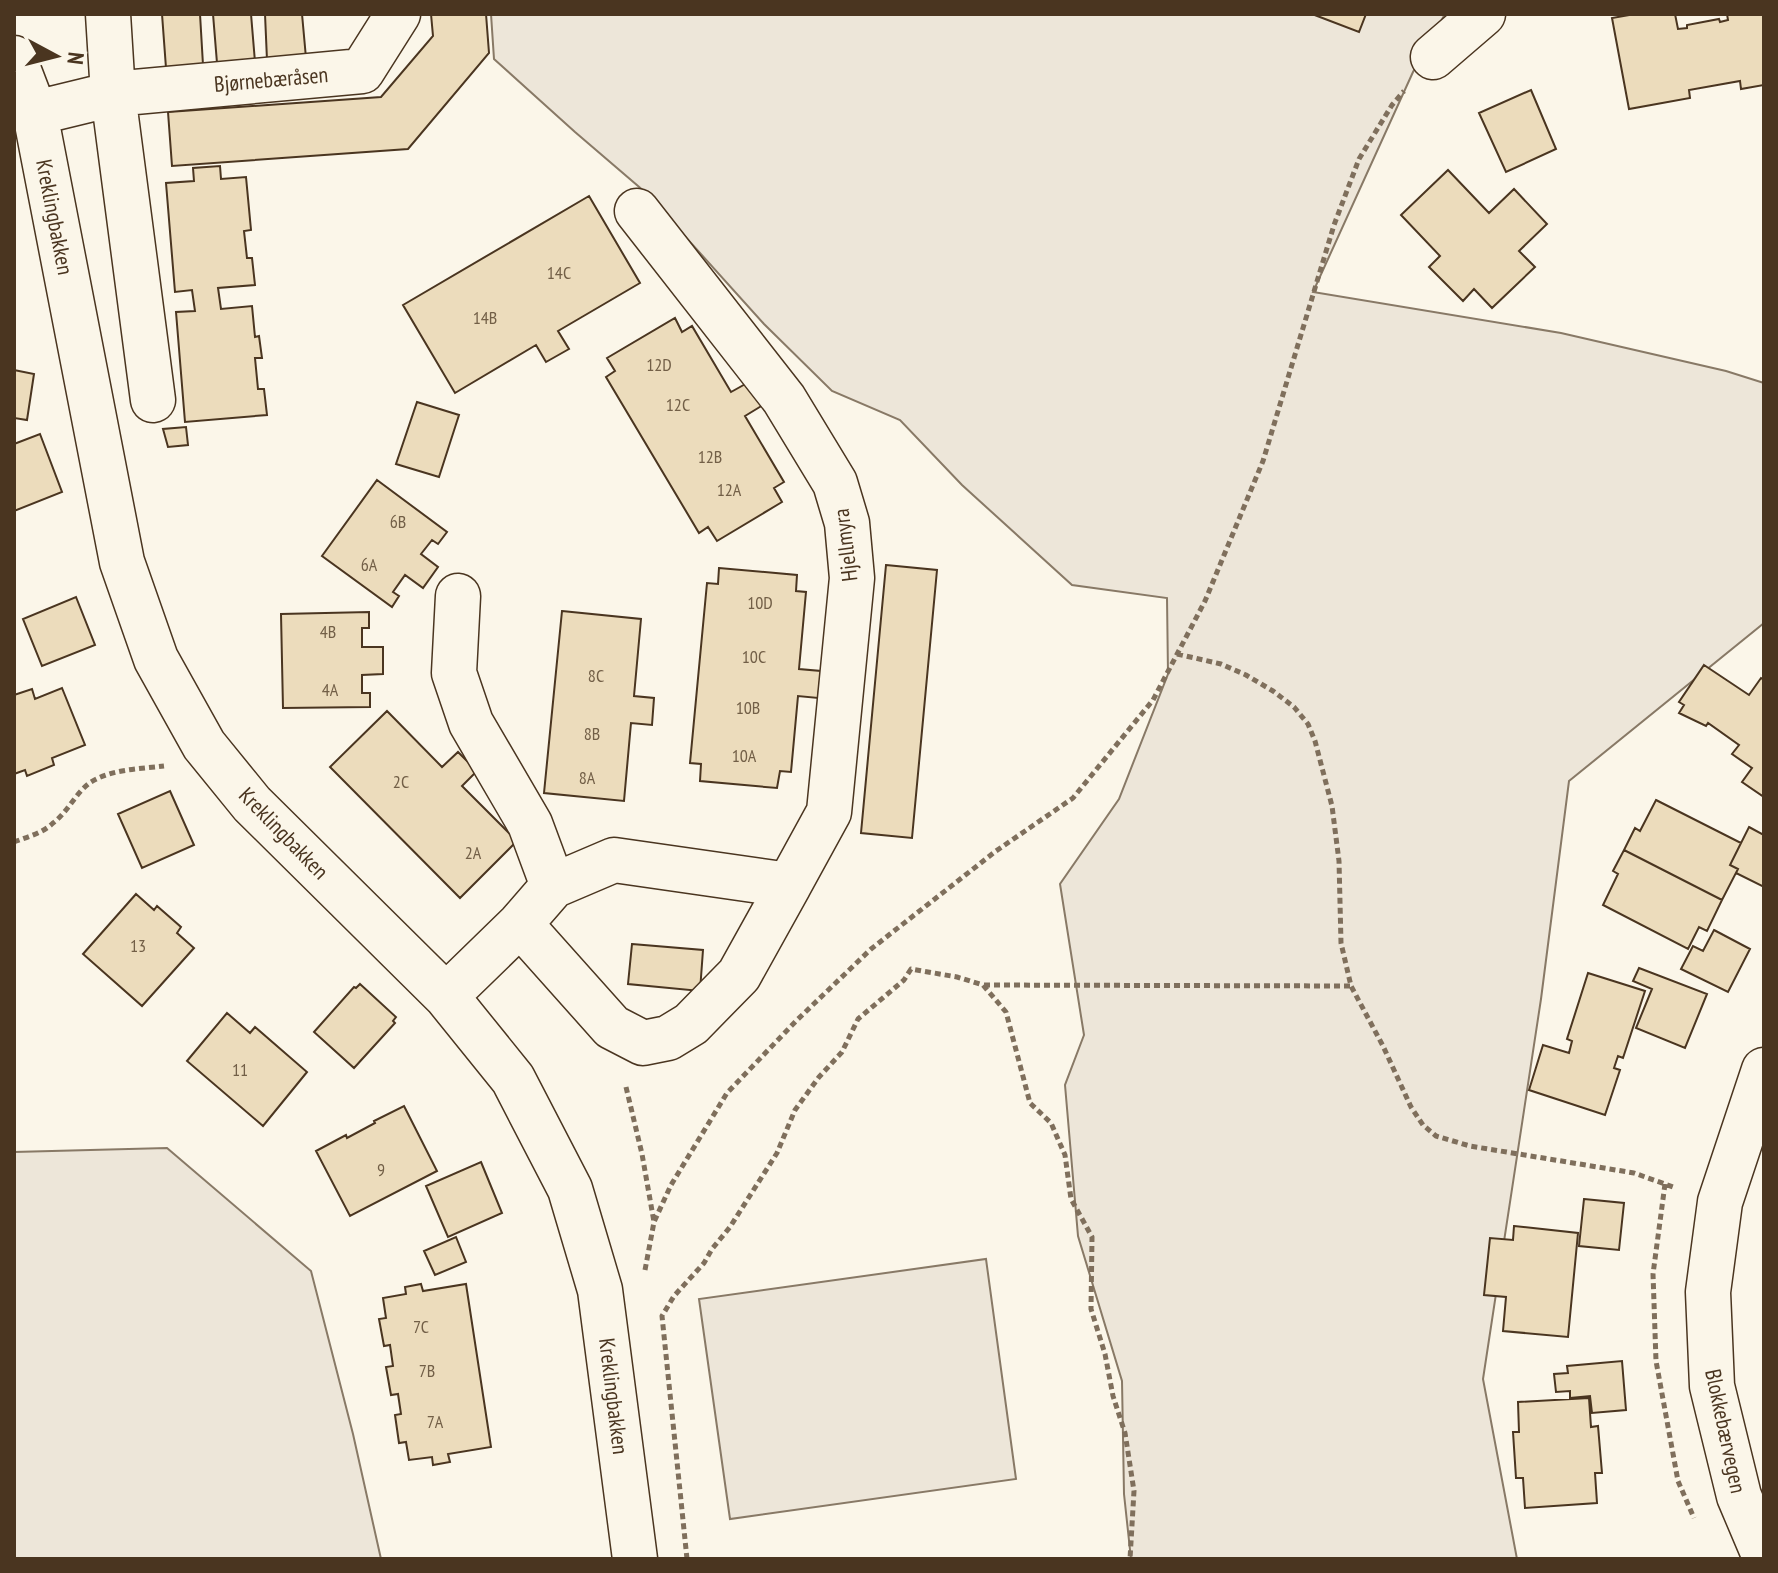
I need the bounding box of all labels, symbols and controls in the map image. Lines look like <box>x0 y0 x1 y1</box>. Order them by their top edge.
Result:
north arrow <box>16 16 96 96</box>
text: N <box>61 51 90 66</box>
street label: Bjørnebæråsen <box>213 60 329 98</box>
street label: Kreklingbakken <box>30 157 80 277</box>
house number: 14C <box>547 261 571 284</box>
house number: 14B <box>473 306 497 329</box>
house number: 12D <box>646 353 672 376</box>
house number: 12C <box>666 393 690 416</box>
house number: 12B <box>698 445 722 468</box>
house number: 12A <box>717 478 742 501</box>
street label: Hjellmyra <box>827 507 863 583</box>
house number: 6B <box>390 510 406 533</box>
house number: 6A <box>361 553 378 576</box>
house number: 10D <box>747 591 773 614</box>
house number: 4B <box>320 620 336 643</box>
house number: 10C <box>742 645 766 668</box>
house number: 8C <box>588 664 604 687</box>
house number: 4A <box>322 678 339 701</box>
house number: 10B <box>736 696 760 719</box>
house number: 8B <box>584 722 600 745</box>
house number: 10A <box>732 744 757 767</box>
house number: 8A <box>579 766 596 789</box>
house number: 2C <box>393 770 409 793</box>
street label: Kreklingbakken <box>233 781 335 885</box>
house number: 2A <box>465 841 482 864</box>
house number: 13 <box>130 934 146 957</box>
house number: 11 <box>232 1058 248 1081</box>
house number: 9 <box>377 1158 385 1181</box>
house number: 7C <box>413 1315 429 1338</box>
street label: Kreklingbakken <box>593 1336 635 1456</box>
house number: 7B <box>419 1359 435 1382</box>
street label: Blokkebærvegen <box>1699 1366 1753 1496</box>
house number: 7A <box>427 1410 444 1433</box>

